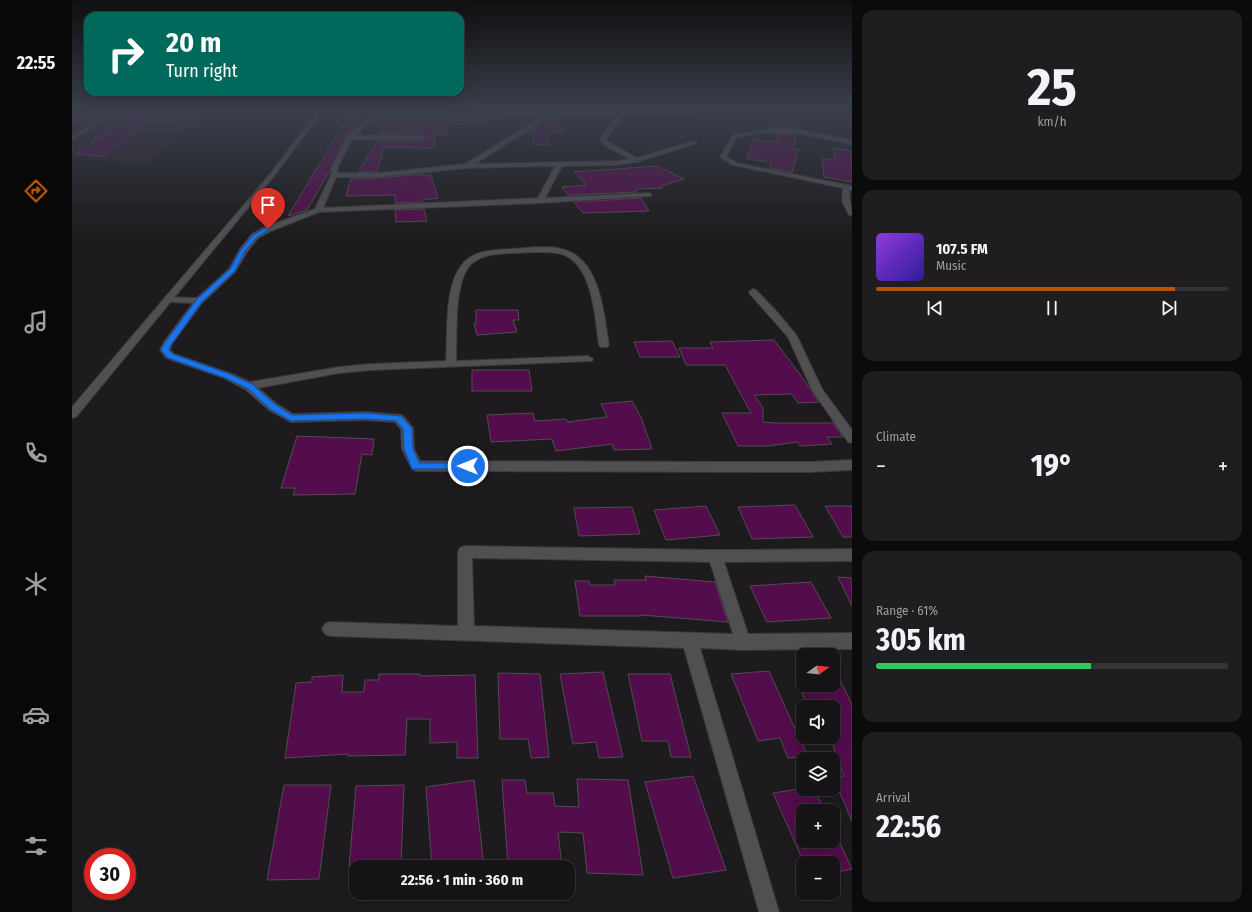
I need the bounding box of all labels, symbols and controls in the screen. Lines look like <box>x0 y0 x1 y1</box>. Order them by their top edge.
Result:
text: 20 m <box>166 26 221 59</box>
icon: right <box>100 28 152 80</box>
text: 22:55 <box>17 52 55 74</box>
text: 25 <box>1027 56 1077 119</box>
text: Turn right <box>166 60 238 82</box>
text: km/h <box>1038 114 1067 129</box>
icon: directions <box>22 177 50 205</box>
pin <box>251 188 285 229</box>
icon: arrive <box>257 194 279 216</box>
text: 107.5 FM <box>936 240 988 258</box>
text: Music <box>936 258 966 273</box>
icon: previous <box>924 297 946 319</box>
icon: pause <box>1041 297 1063 319</box>
icon: next <box>1158 297 1180 319</box>
icon: music <box>22 308 50 336</box>
text: Climate <box>876 429 916 444</box>
icon: phone <box>22 439 50 467</box>
position arrow <box>447 445 489 487</box>
text: 19° <box>1031 448 1073 484</box>
text: − <box>876 453 886 480</box>
text: + <box>1218 453 1228 480</box>
icon: climate <box>22 570 50 598</box>
text: Range · 61% <box>876 603 938 618</box>
text: 305 km <box>876 622 966 658</box>
north arrow <box>796 648 840 692</box>
map controls <box>796 648 840 900</box>
button: sound <box>796 700 840 744</box>
icon: car <box>22 701 50 729</box>
button: layers <box>796 752 840 796</box>
text: Arrival <box>876 790 910 805</box>
button: + <box>796 804 840 848</box>
text: 22:56 <box>876 809 941 845</box>
icon: filters <box>22 832 50 860</box>
speed limit sign: 30 <box>84 848 136 900</box>
button: − <box>796 856 840 900</box>
text: 22:56 · 1 min · 360 m <box>401 871 523 889</box>

